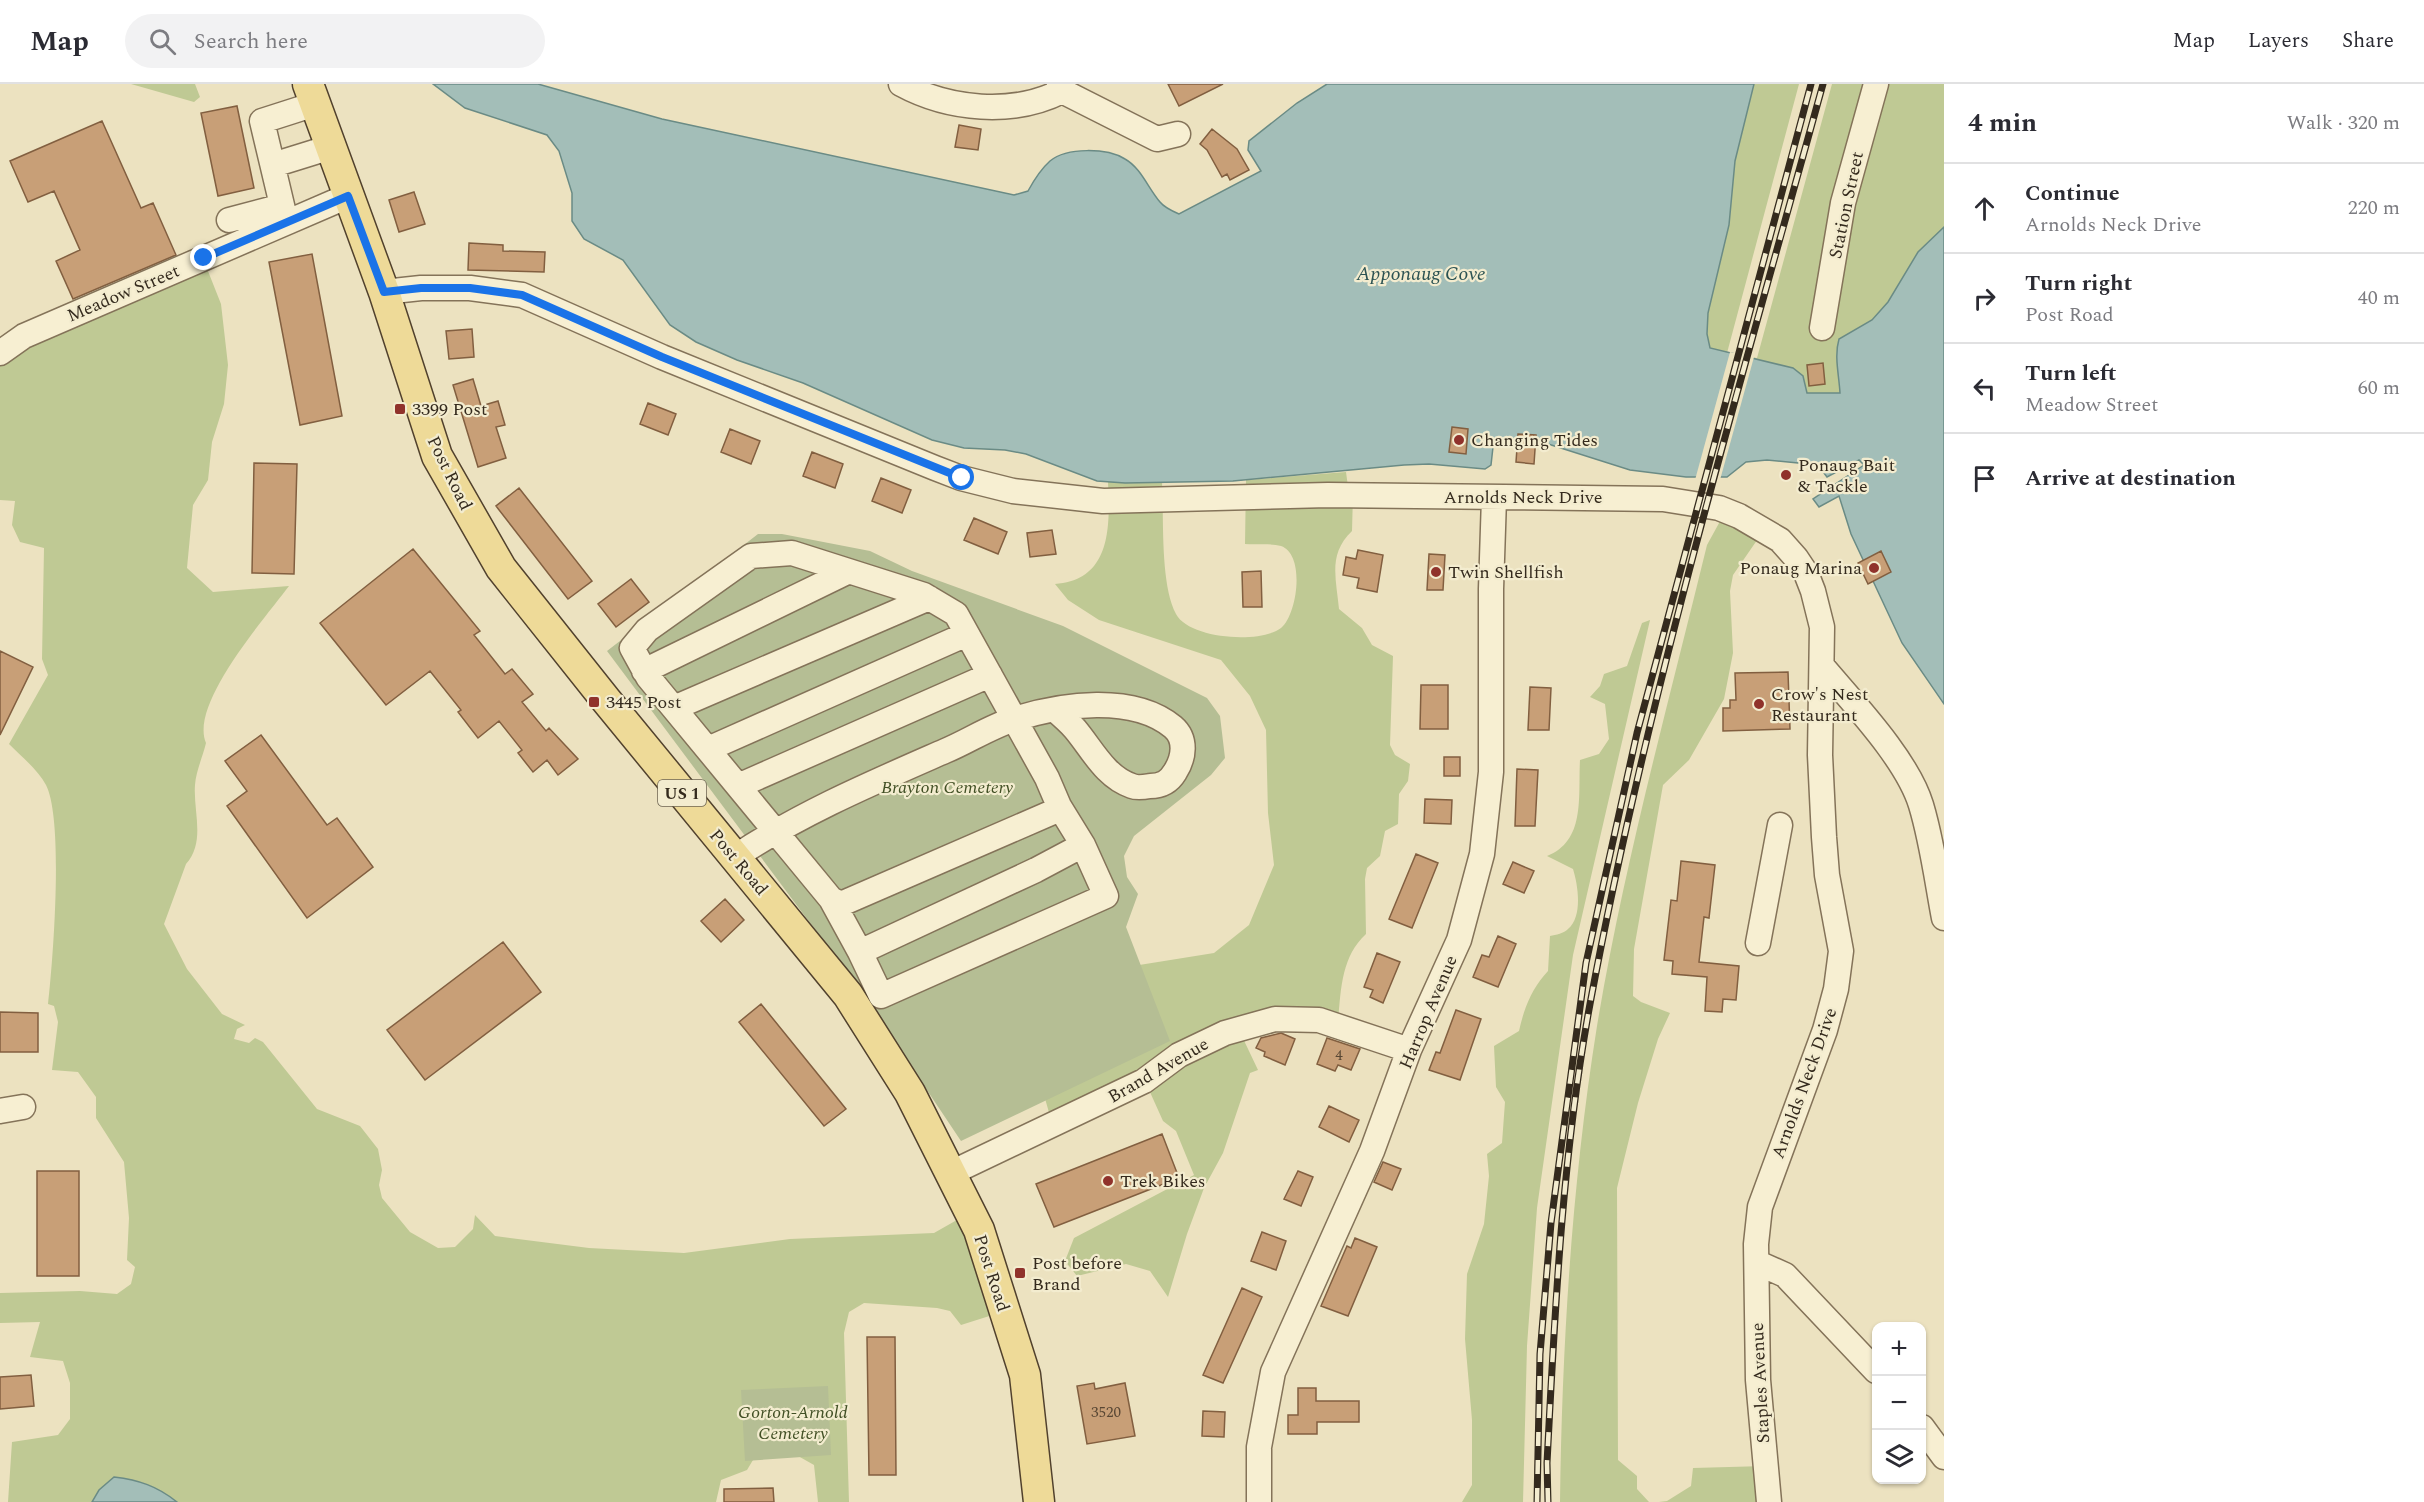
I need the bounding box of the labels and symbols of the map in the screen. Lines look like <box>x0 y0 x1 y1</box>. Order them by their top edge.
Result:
street label: Station Street <box>1822 149 1871 261</box>
route end <box>190 244 216 270</box>
street label: Meadow Street <box>63 258 184 329</box>
water label: Apponaug Cove <box>1355 259 1486 289</box>
place label: 3399 Post <box>412 396 487 423</box>
marker: 3399 Post <box>393 402 407 416</box>
place label: Changing Tides <box>1471 427 1598 454</box>
street label: Post Road <box>420 431 479 515</box>
marker: Changing Tides <box>1452 433 1466 447</box>
place label: Ponaug Bait & Tackle <box>1798 452 1895 500</box>
route start <box>948 464 974 490</box>
marker: Ponaug Bait & Tackle <box>1779 468 1793 482</box>
street label: Arnolds Neck Drive <box>1444 484 1602 511</box>
place label: Ponaug Marina <box>1740 555 1862 582</box>
place label: Twin Shellfish <box>1448 559 1564 586</box>
marker: Ponaug Marina <box>1867 561 1881 575</box>
marker: Twin Shellfish <box>1429 565 1443 579</box>
place label: Crow's Nest Restaurant <box>1771 681 1868 729</box>
place label: 3445 Post <box>606 689 681 716</box>
marker: 3445 Post <box>587 695 601 709</box>
marker: Crow's Nest Restaurant <box>1752 697 1766 711</box>
park label: Brayton Cemetery <box>881 774 1013 801</box>
road number: US 1 <box>658 780 706 806</box>
street label: Post Road <box>703 823 775 902</box>
street label: Harrop Avenue <box>1392 951 1465 1073</box>
street label: Arnolds Neck Drive <box>1765 1004 1844 1162</box>
street label: Brand Avenue <box>1103 1031 1214 1110</box>
house number: 4 <box>1335 1044 1343 1067</box>
place label: Trek Bikes <box>1120 1168 1206 1195</box>
marker: Trek Bikes <box>1101 1174 1115 1188</box>
street label: Post Road <box>966 1231 1017 1315</box>
place label: Post before Brand <box>1032 1250 1122 1298</box>
marker: Post before Brand <box>1013 1266 1027 1280</box>
street label: Staples Avenue <box>1744 1322 1777 1444</box>
park label: Gorton-Arnold Cemetery <box>738 1399 848 1447</box>
house number: 3520 <box>1091 1401 1121 1424</box>

